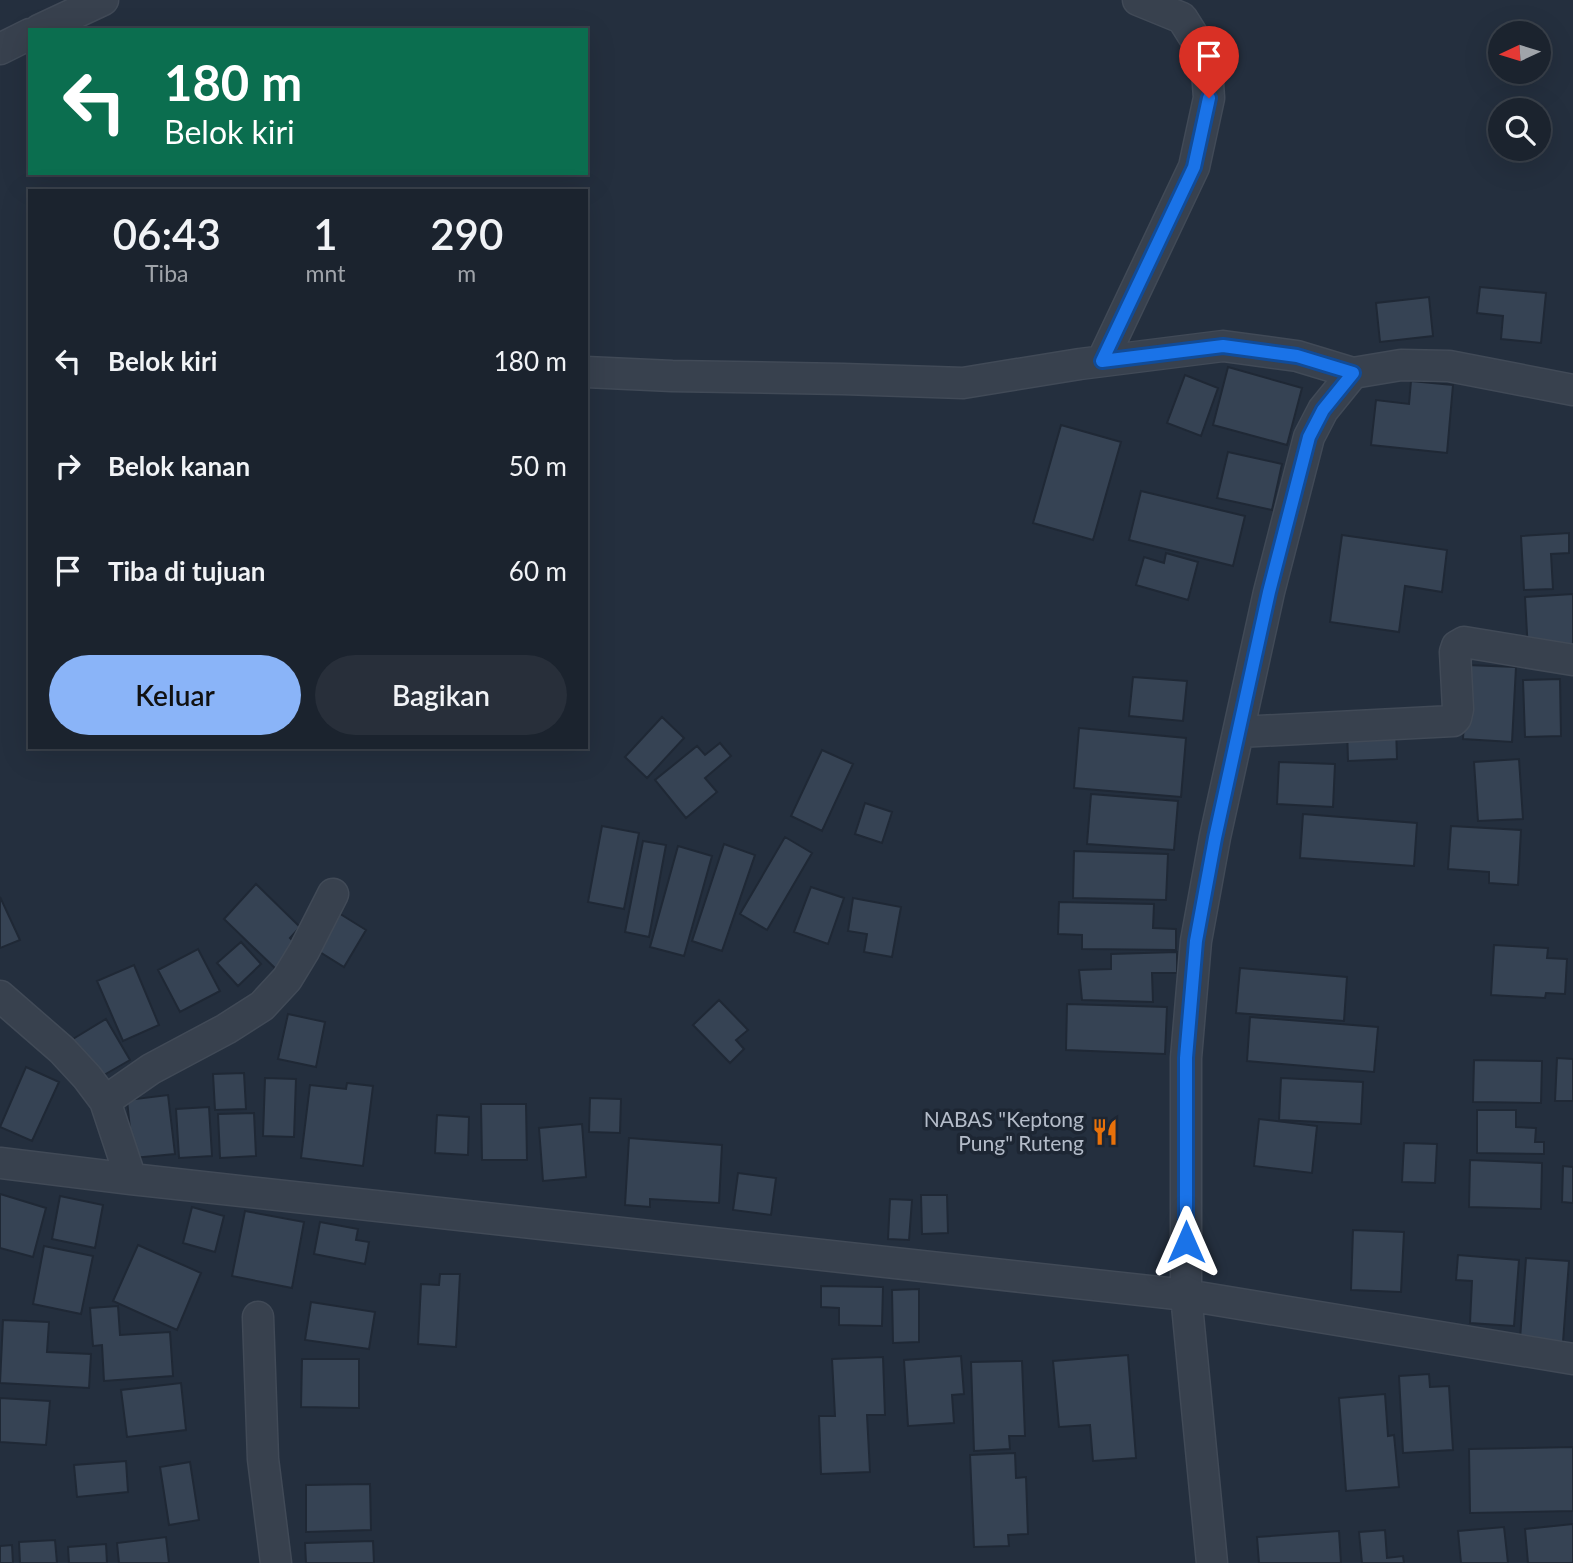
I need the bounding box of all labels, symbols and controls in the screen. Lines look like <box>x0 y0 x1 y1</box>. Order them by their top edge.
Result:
north arrow <box>1488 21 1550 84</box>
map controls <box>1488 21 1551 161</box>
pin <box>1179 26 1239 98</box>
icon: arrive <box>1190 37 1228 75</box>
text: 180 m <box>164 53 302 111</box>
icon: left <box>49 56 140 147</box>
button: search <box>1488 98 1551 161</box>
text: Belok kiri <box>164 112 295 151</box>
text: 06:43 <box>113 209 221 259</box>
text: 1 <box>313 209 338 259</box>
text: 290 <box>430 209 503 259</box>
text: Tiba <box>145 259 188 287</box>
text: mnt <box>306 259 345 287</box>
text: m <box>457 259 476 287</box>
icon: left <box>49 342 87 380</box>
text: Belok kiri <box>108 345 217 377</box>
text: 180 m <box>494 345 567 377</box>
icon: right <box>49 447 87 485</box>
text: Belok kanan <box>108 450 250 482</box>
text: 50 m <box>509 450 567 482</box>
icon: arrive <box>49 552 87 590</box>
text: Tiba di tujuan <box>108 555 266 587</box>
text: 60 m <box>509 555 567 587</box>
button: Keluar <box>49 655 301 735</box>
button: Bagikan <box>315 655 567 735</box>
place label: NABAS "Keptong Pung" Ruteng <box>924 1106 1084 1155</box>
restaurant icon: NABAS "Keptong Pung" Ruteng <box>1090 1117 1120 1147</box>
position arrow <box>1149 1205 1223 1279</box>

